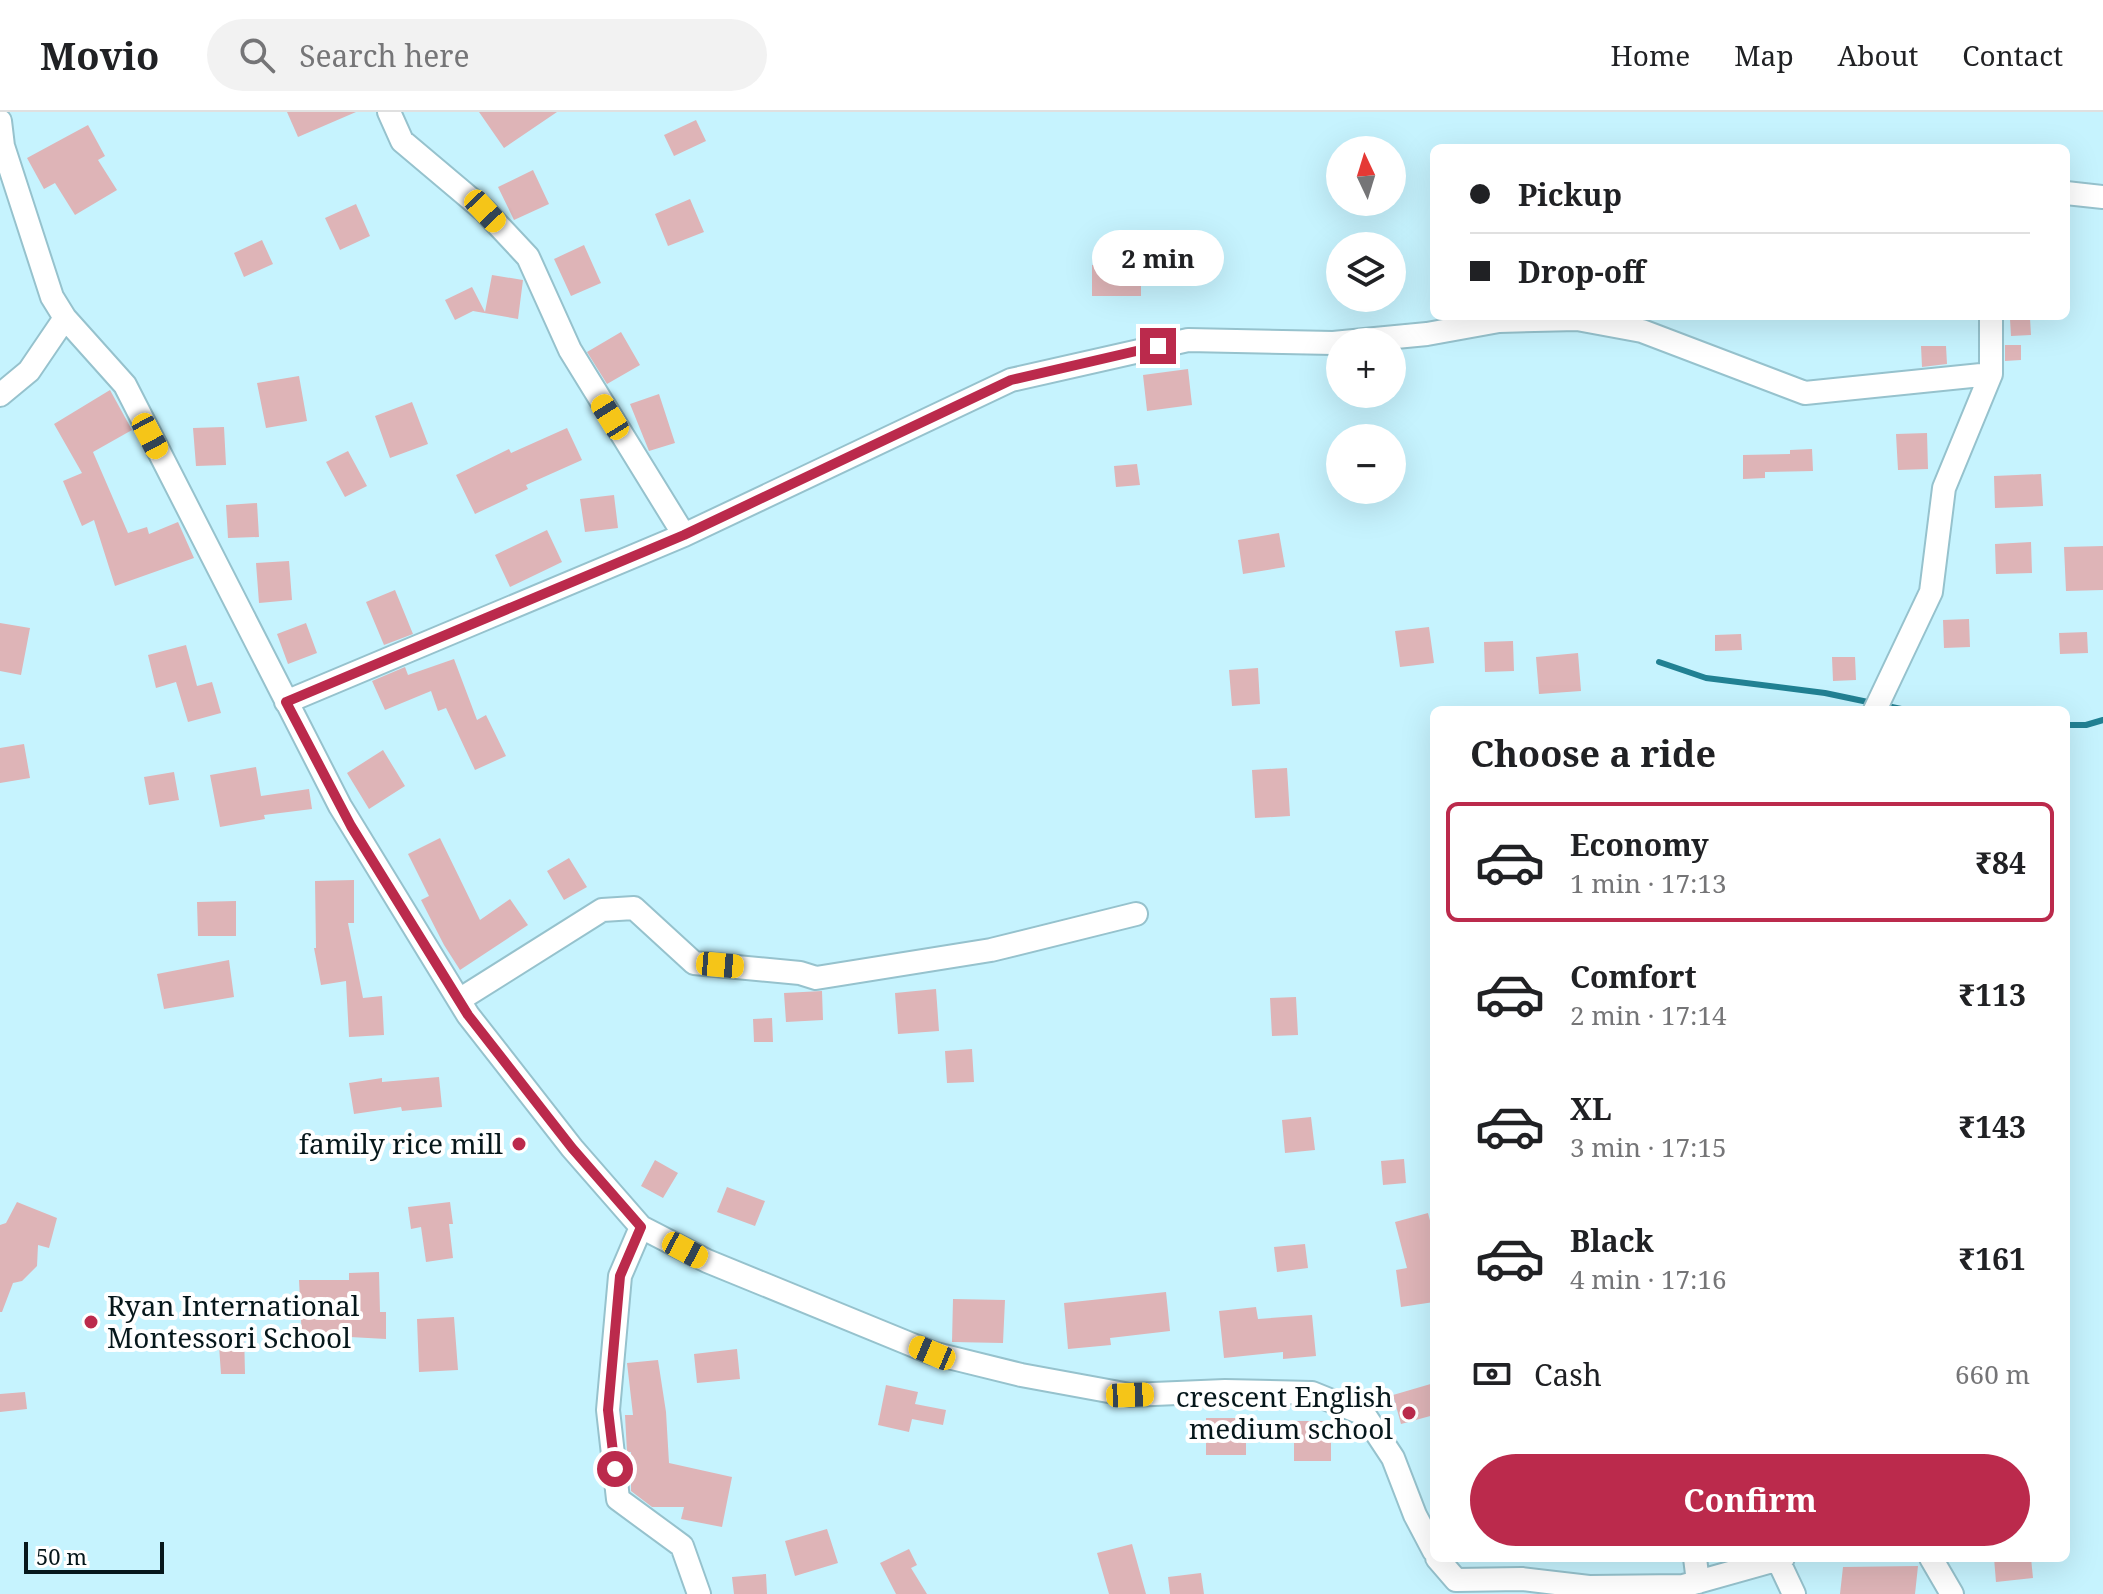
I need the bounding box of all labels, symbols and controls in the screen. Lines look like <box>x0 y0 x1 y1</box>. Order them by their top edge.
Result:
search box <box>207 19 767 91</box>
text: Movio <box>40 29 159 81</box>
icon: search <box>235 33 279 77</box>
text: Search here <box>299 35 470 76</box>
text: Home <box>1611 36 1690 74</box>
text: Map <box>1734 36 1794 74</box>
text: About <box>1838 36 1918 74</box>
text: Contact <box>1962 36 2063 74</box>
north arrow <box>1326 136 1406 216</box>
map controls <box>1326 136 1406 504</box>
text: Pickup <box>1518 174 1622 215</box>
car <box>460 185 510 237</box>
callout: 2 min <box>1092 230 1224 286</box>
button: layers <box>1326 232 1406 312</box>
text: 2 min <box>1121 240 1195 276</box>
text: Drop-off <box>1518 251 1645 292</box>
route end <box>1140 328 1176 364</box>
button: + <box>1326 328 1406 408</box>
car <box>587 390 633 444</box>
car <box>128 409 172 463</box>
button: − <box>1326 424 1406 504</box>
text: Choose a ride <box>1470 729 1716 778</box>
text: Economy <box>1570 824 1709 865</box>
icon: car <box>1474 826 1546 898</box>
text: ₹84 <box>1975 842 2026 883</box>
text: 1 min · 17:13 <box>1570 865 1727 901</box>
car <box>695 951 745 979</box>
text: Comfort <box>1570 956 1697 997</box>
icon: car <box>1474 958 1546 1030</box>
text: ₹113 <box>1958 974 2026 1015</box>
text: 2 min · 17:14 <box>1570 997 1727 1033</box>
text: XL <box>1570 1088 1612 1129</box>
icon: car <box>1474 1090 1546 1162</box>
text: ₹143 <box>1958 1106 2026 1147</box>
place label: family rice mill <box>299 1124 503 1162</box>
text: 3 min · 17:15 <box>1570 1129 1727 1165</box>
marker: family rice mill <box>510 1135 528 1153</box>
text: Black <box>1570 1220 1654 1261</box>
icon: car <box>1474 1222 1546 1294</box>
car <box>658 1228 712 1272</box>
text: ₹161 <box>1958 1238 2026 1279</box>
text: 4 min · 17:16 <box>1570 1261 1727 1297</box>
place label: Ryan International Montessori School <box>107 1286 360 1356</box>
marker: Ryan International Montessori School <box>82 1313 100 1331</box>
car <box>905 1333 959 1373</box>
icon: cash <box>1470 1352 1514 1396</box>
text: Cash <box>1534 1354 1602 1395</box>
text: 660 m <box>1955 1356 2030 1392</box>
place label: crescent English medium school <box>1176 1377 1393 1447</box>
car <box>1106 1382 1154 1408</box>
marker: crescent English medium school <box>1400 1404 1418 1422</box>
route start <box>597 1451 633 1487</box>
button: Confirm <box>1470 1454 2030 1546</box>
scale bar <box>24 1538 164 1574</box>
text: 50 m <box>36 1541 87 1571</box>

